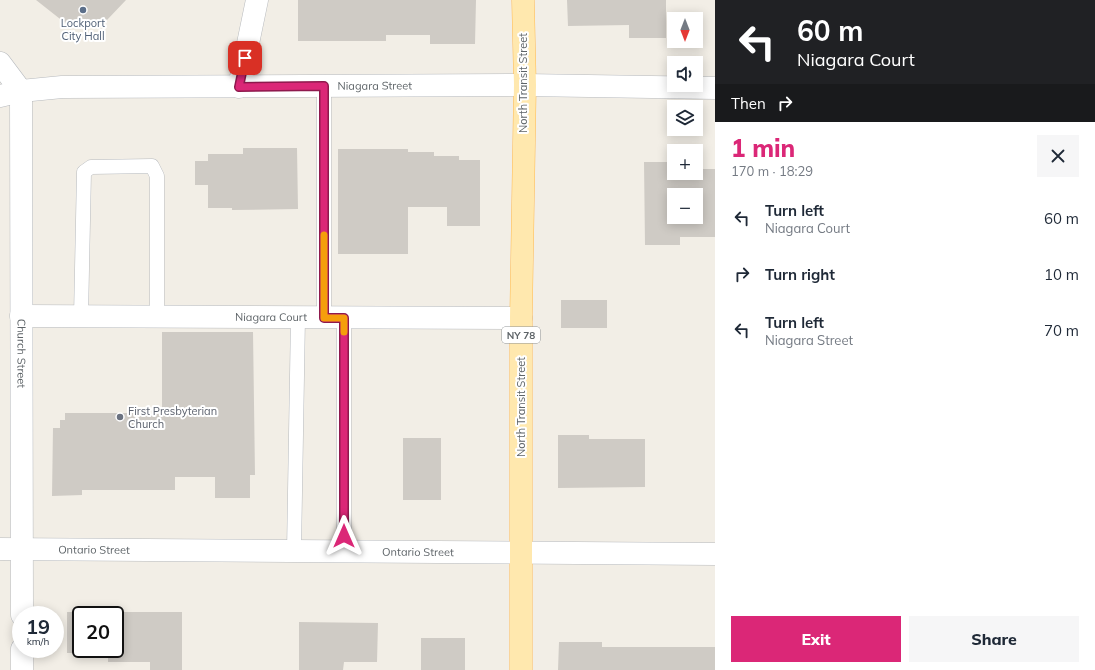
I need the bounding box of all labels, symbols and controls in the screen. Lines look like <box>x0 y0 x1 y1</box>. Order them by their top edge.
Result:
marker: Lockport City Hall <box>78 5 88 15</box>
north arrow <box>667 12 703 48</box>
map controls <box>667 12 703 224</box>
text: 60 m <box>797 13 863 48</box>
place label: Lockport City Hall <box>61 16 105 43</box>
icon: left <box>731 16 783 68</box>
street label: North Transit Street <box>516 33 530 133</box>
pin <box>228 41 262 75</box>
icon: arrive <box>234 47 256 69</box>
text: Niagara Court <box>797 48 915 71</box>
button: sound <box>667 56 703 92</box>
street label: Niagara Street <box>337 78 412 93</box>
icon: right <box>774 92 796 114</box>
text: Then <box>731 94 766 113</box>
button: layers <box>667 100 703 136</box>
text: 1 min <box>731 133 795 163</box>
button: close <box>1037 135 1079 177</box>
button: + <box>667 144 703 180</box>
text: 170 m · 18:29 <box>731 163 813 179</box>
button: − <box>667 188 703 224</box>
text: Turn left <box>765 201 824 220</box>
icon: left <box>731 207 753 229</box>
text: 60 m <box>1044 209 1079 228</box>
text: Niagara Court <box>765 220 850 236</box>
icon: right <box>731 263 753 285</box>
text: Turn right <box>765 265 835 284</box>
text: 10 m <box>1044 265 1079 284</box>
street label: Niagara Court <box>235 310 307 324</box>
text: Turn left <box>765 313 824 332</box>
street label: Church Street <box>14 319 29 388</box>
icon: left <box>731 319 753 341</box>
text: 70 m <box>1044 321 1079 340</box>
road number: NY 78 <box>502 327 540 343</box>
text: Niagara Street <box>765 332 853 348</box>
street label: North Transit Street <box>514 357 528 457</box>
place label: First Presbyterian Church <box>128 404 217 431</box>
marker: First Presbyterian Church <box>115 412 125 422</box>
position arrow <box>323 515 365 557</box>
street label: Ontario Street <box>58 542 130 557</box>
street label: Ontario Street <box>382 545 454 559</box>
speed limit sign: 20 <box>72 606 124 658</box>
text: 19 <box>26 614 50 639</box>
button: Exit <box>731 616 901 662</box>
button: Share <box>909 616 1079 662</box>
text: km/h <box>27 635 49 648</box>

